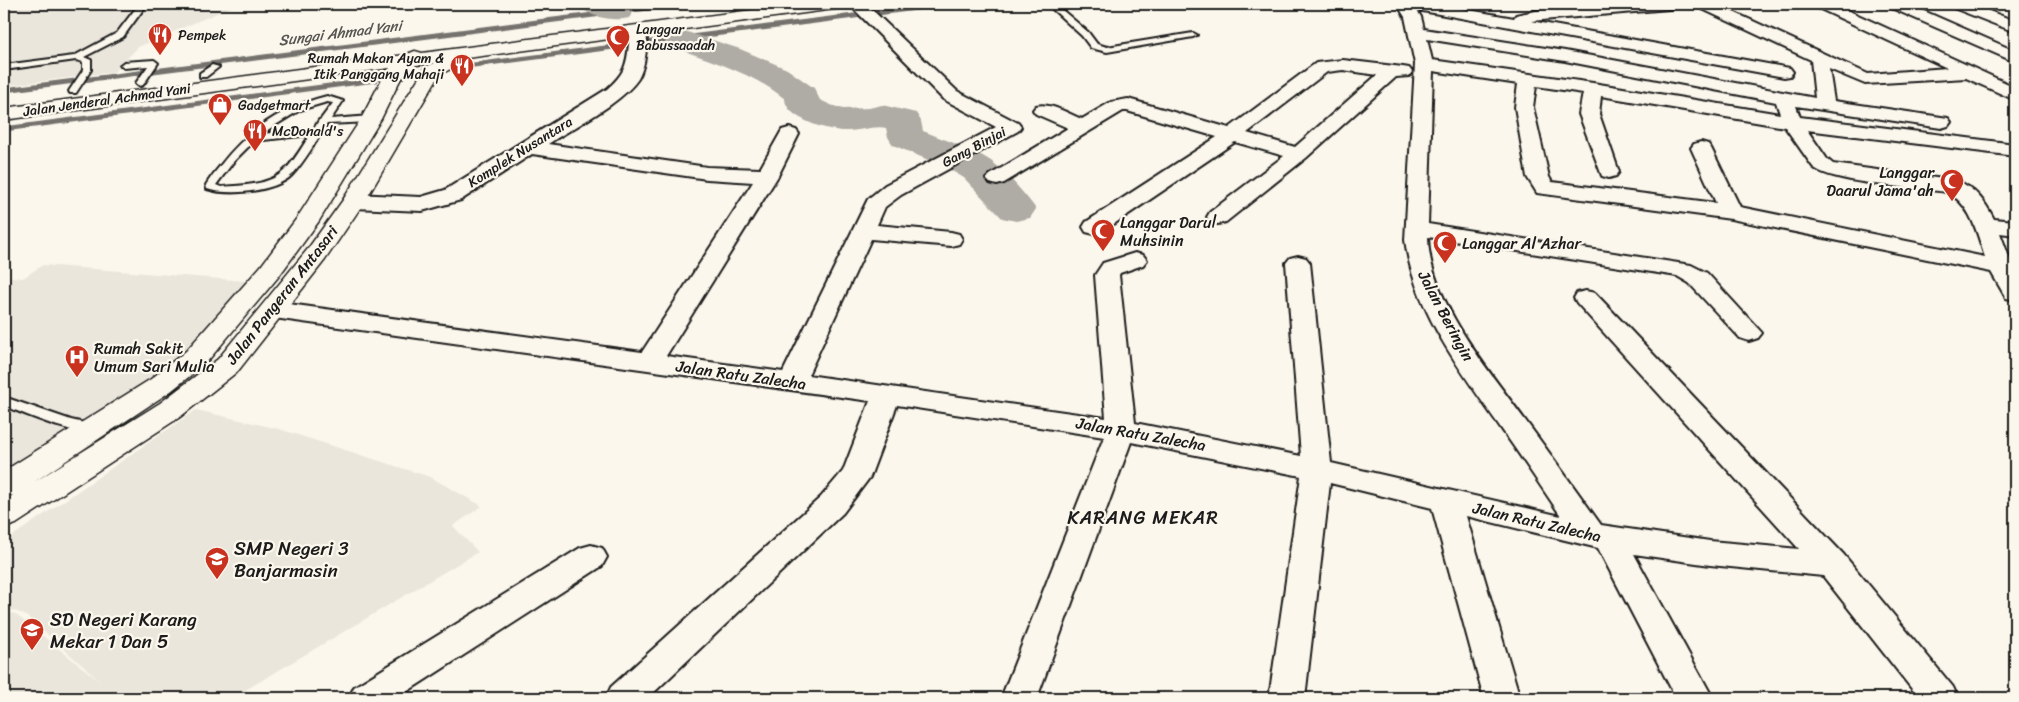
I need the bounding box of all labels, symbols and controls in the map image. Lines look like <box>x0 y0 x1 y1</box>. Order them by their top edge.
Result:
water label: Sungai Ahmad Yani <box>277 12 406 53</box>
place label: Langgar Babussaadah <box>636 17 715 58</box>
restaurant icon: Pempek <box>147 22 173 56</box>
place label: Pempek <box>178 23 226 48</box>
mosque icon: Langgar Babussaadah <box>605 24 631 58</box>
place label: Rumah Makan Ayam & Itik Panggang Mahaji <box>308 46 445 87</box>
restaurant icon: Rumah Makan Ayam & Itik Panggang Mahaji <box>449 53 475 87</box>
street label: Jalan Jenderal Achmad Yani <box>21 76 193 124</box>
shop icon: Gadgetmart <box>207 92 233 126</box>
place label: Gadgetmart <box>238 93 312 118</box>
street label: Komplek Nusantara <box>462 110 578 194</box>
restaurant icon: McDonald's <box>242 118 268 152</box>
place label: McDonald's <box>272 119 344 144</box>
street label: Gang Binjai <box>937 119 1012 174</box>
place label: Langgar Daarul Jama'ah <box>1826 158 1935 205</box>
mosque icon: Langgar Daarul Jama'ah <box>1939 168 1965 202</box>
place label: Langgar Darul Muhsinin <box>1120 208 1217 255</box>
street label: Jalan Pangeran Antasari <box>217 218 346 372</box>
mosque icon: Langgar Darul Muhsinin <box>1090 218 1116 252</box>
place label: Langgar Al Azhar <box>1462 229 1583 258</box>
mosque icon: Langgar Al Azhar <box>1432 230 1458 264</box>
street label: Jalan Beringin <box>1409 264 1482 367</box>
place label: Rumah Sakit Umum Sari Mulia <box>94 334 214 381</box>
hospital icon: Rumah Sakit Umum Sari Mulia <box>64 344 90 378</box>
street label: Jalan Ratu Zalecha <box>673 351 808 398</box>
street label: Jalan Ratu Zalecha <box>1073 408 1208 460</box>
street label: Jalan Ratu Zalecha <box>1469 493 1604 551</box>
district label: KARANG MEKAR <box>1067 501 1219 534</box>
place label: SMP Negeri 3 Banjarmasin <box>234 532 349 587</box>
school or university icon: SMP Negeri 3 Banjarmasin <box>204 546 230 580</box>
place label: SD Negeri Karang Mekar 1 Dan 5 <box>50 603 197 658</box>
school or university icon: SD Negeri Karang Mekar 1 Dan 5 <box>19 617 45 651</box>

